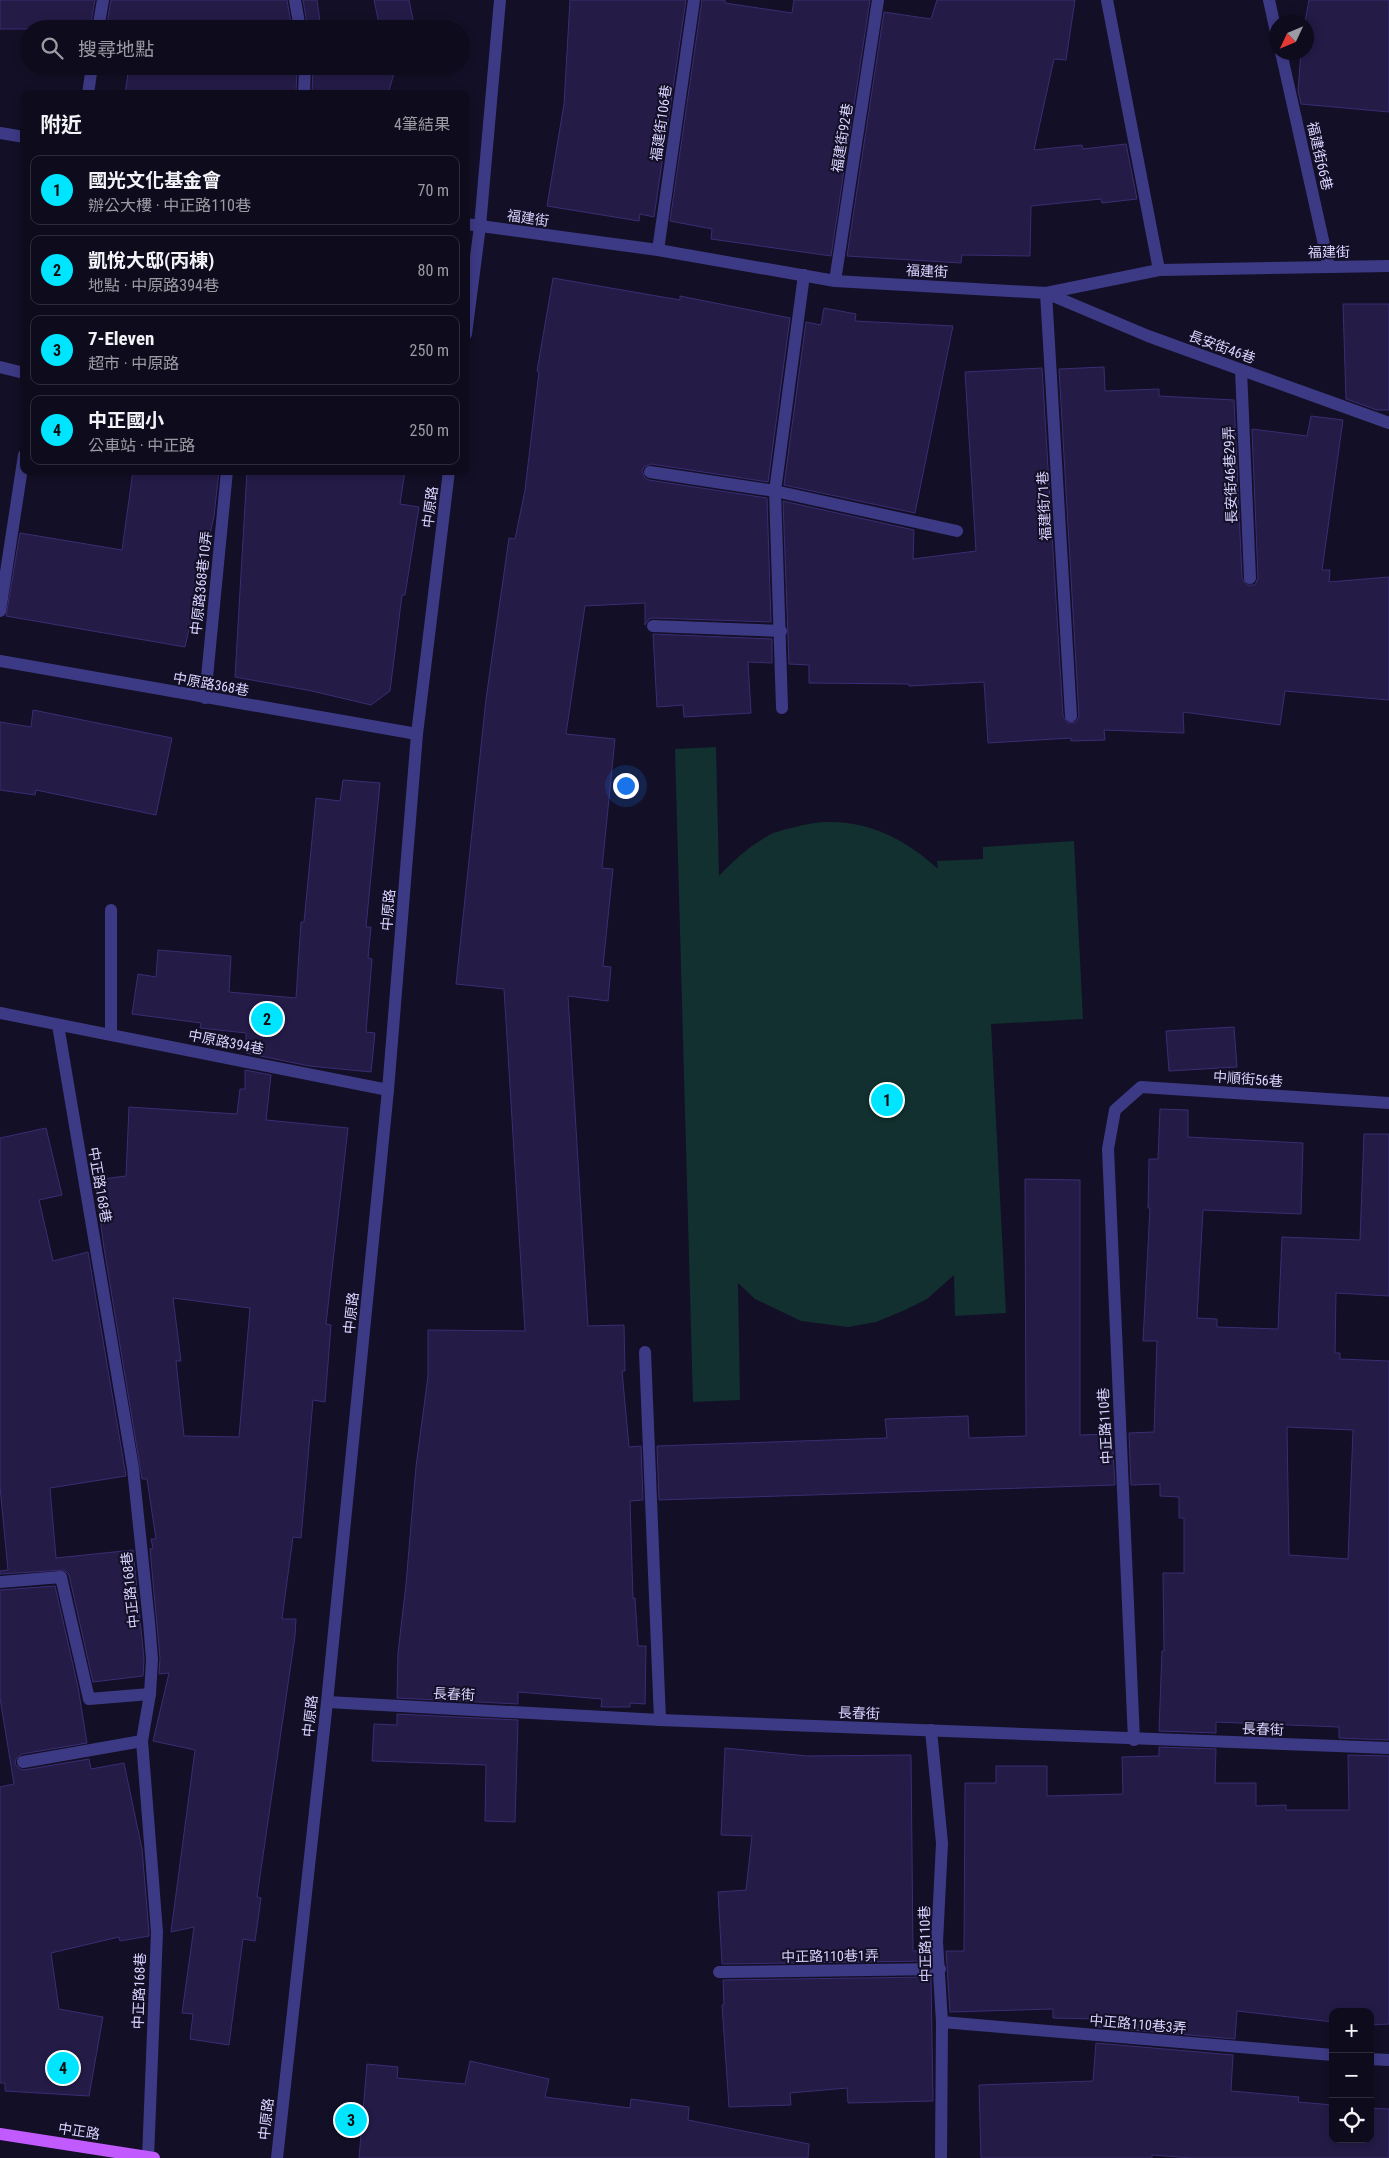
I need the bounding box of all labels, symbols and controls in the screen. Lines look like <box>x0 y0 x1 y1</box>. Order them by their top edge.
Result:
north arrow <box>1269 15 1314 60</box>
search box <box>20 20 470 75</box>
icon: search <box>38 34 66 62</box>
text: 搜尋地點 <box>78 38 154 61</box>
street label: 福建街106巷 <box>648 84 674 162</box>
street label: 福建街92巷 <box>829 102 855 174</box>
text: 附近 <box>40 113 82 137</box>
text: 4筆結果 <box>394 115 450 134</box>
street label: 福建街66巷 <box>1304 120 1336 192</box>
text: 國光文化基金會 <box>88 169 221 192</box>
text: 1 <box>53 181 61 200</box>
text: 70 m <box>417 181 449 200</box>
text: 辦公大樓 · 中正路110巷 <box>88 196 251 215</box>
street label: 福建街 <box>506 207 550 229</box>
street label: 福建街 <box>1308 244 1350 260</box>
text: 凱悅大邸(丙棟) <box>88 249 214 272</box>
text: 2 <box>53 261 61 280</box>
text: 80 m <box>417 261 449 280</box>
street label: 福建街 <box>906 262 948 280</box>
text: 地點 · 中原路394巷 <box>88 276 219 295</box>
text: 7-Eleven <box>88 327 154 350</box>
street label: 長安街46巷 <box>1186 328 1258 366</box>
text: 3 <box>53 341 61 360</box>
text: 250 m <box>410 341 449 360</box>
text: 超市 · 中原路 <box>88 354 179 373</box>
text: 中正國小 <box>88 409 164 432</box>
text: 4 <box>53 421 61 440</box>
text: 250 m <box>410 421 449 440</box>
street label: 長安街46巷29弄 <box>1220 426 1240 524</box>
text: 公車站 · 中正路 <box>88 436 195 455</box>
street label: 福建街71巷 <box>1034 471 1054 541</box>
street label: 中原路 <box>420 485 440 529</box>
street label: 中原路368巷10弄 <box>188 530 214 636</box>
street label: 中原路368巷 <box>172 669 250 699</box>
your location <box>613 773 639 799</box>
street label: 中原路 <box>378 888 398 932</box>
pin: 2 <box>251 1000 283 1038</box>
street label: 中原路394巷 <box>187 1027 265 1057</box>
street label: 中順街56巷 <box>1213 1069 1283 1089</box>
pin: 1 <box>871 1081 903 1119</box>
street label: 中正路168巷 <box>85 1146 115 1224</box>
street label: 中原路 <box>341 1291 361 1335</box>
street label: 中正路110巷 <box>1095 1387 1115 1465</box>
street label: 中正路168巷 <box>118 1551 142 1629</box>
street label: 長春街 <box>433 1685 475 1703</box>
street label: 中原路 <box>300 1694 320 1738</box>
street label: 長春街 <box>838 1704 880 1722</box>
street label: 長春街 <box>1242 1720 1284 1738</box>
street label: 中正路110巷 <box>916 1905 934 1983</box>
street label: 中正路110巷1弄 <box>781 1947 879 1965</box>
street label: 中正路168巷 <box>130 1952 148 2030</box>
map controls <box>1329 2008 1374 2143</box>
button: + <box>1329 2008 1374 2053</box>
street label: 中正路110巷3弄 <box>1089 2012 1187 2036</box>
pin: 4 <box>47 2049 79 2087</box>
button: − <box>1329 2053 1374 2098</box>
street label: 中原路 <box>256 2097 276 2141</box>
button: locate <box>1329 2098 1374 2143</box>
pin: 3 <box>335 2101 367 2139</box>
street label: 中正路 <box>57 2120 101 2142</box>

